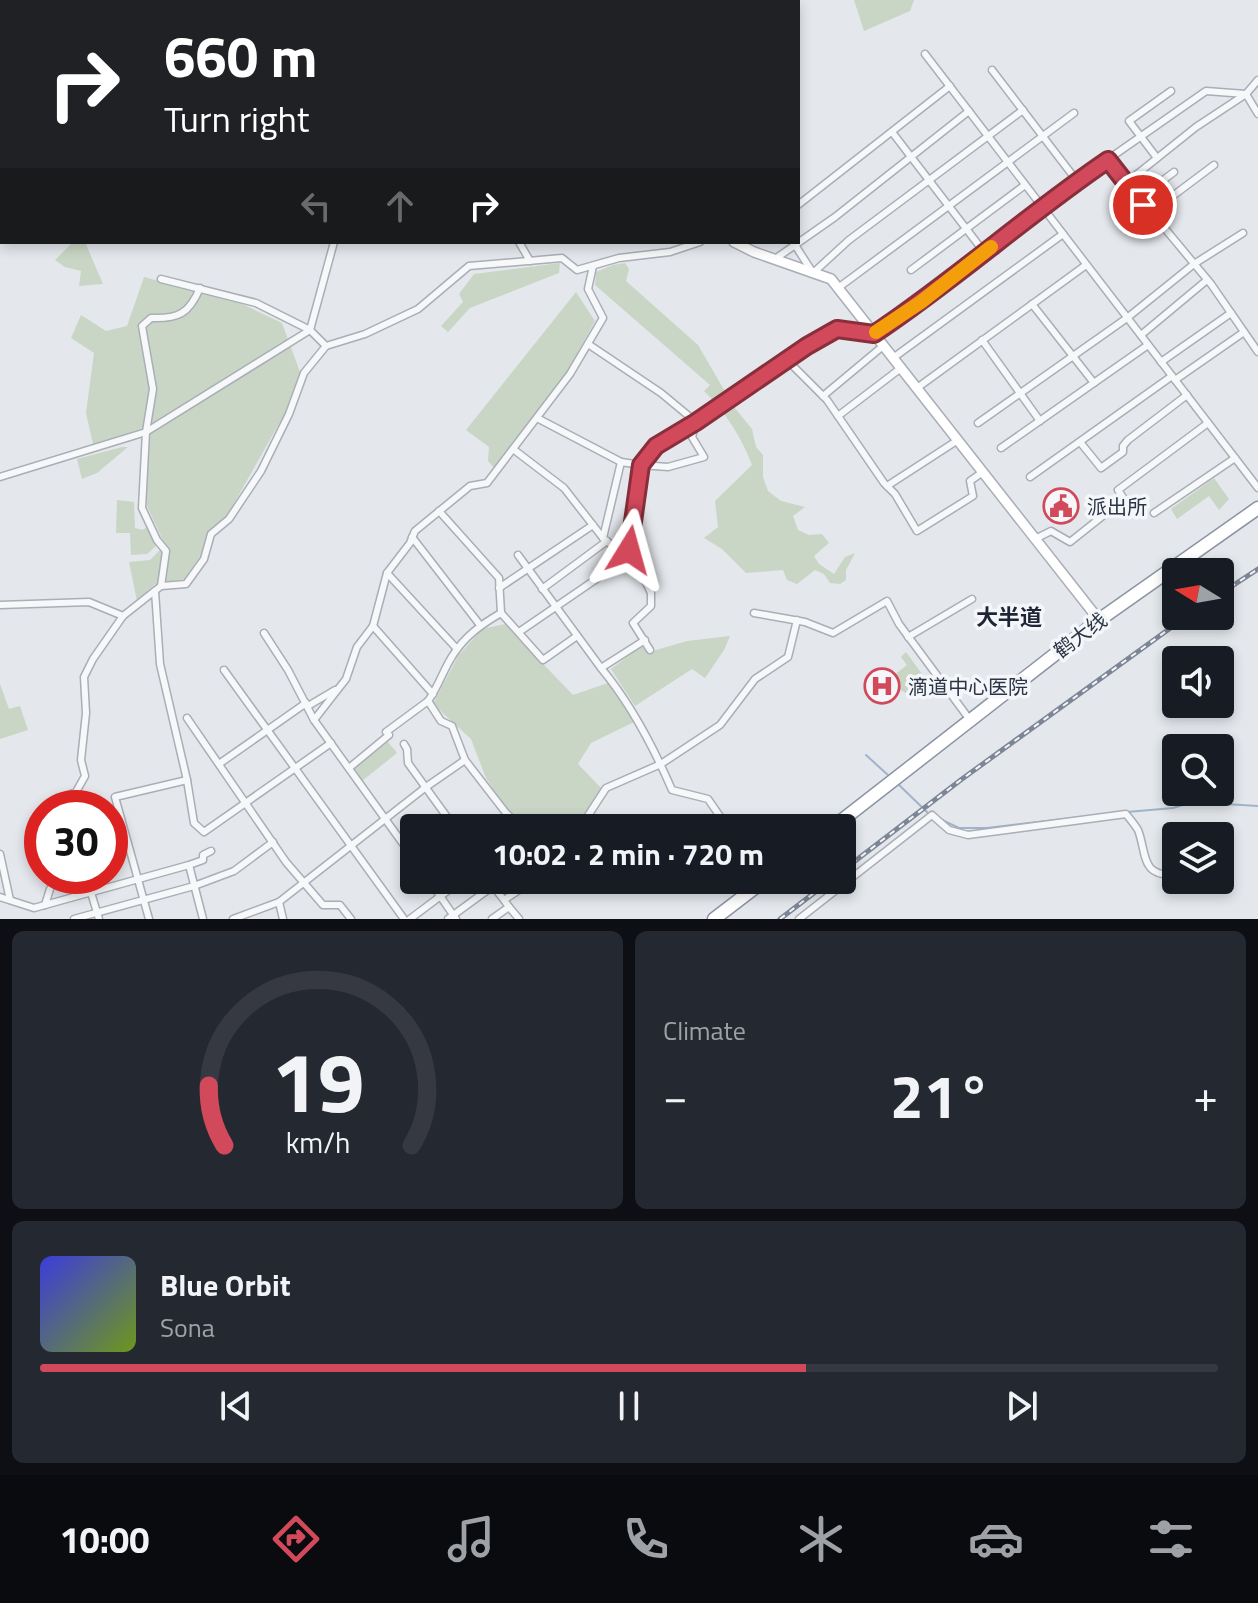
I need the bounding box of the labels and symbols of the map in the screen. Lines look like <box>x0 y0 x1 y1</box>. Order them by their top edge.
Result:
pin <box>1109 171 1177 239</box>
public building icon: 派出所 <box>1042 487 1080 525</box>
place label: 派出所 <box>1087 491 1147 522</box>
position arrow <box>587 508 671 592</box>
north arrow <box>1162 558 1234 630</box>
district label: 大半道 <box>976 600 1042 634</box>
street label: 鹤大线 <box>1047 605 1113 665</box>
hospital icon: 滴道中心医院 <box>863 667 901 705</box>
place label: 滴道中心医院 <box>908 671 1028 702</box>
speed limit sign: 30 <box>24 790 128 894</box>

